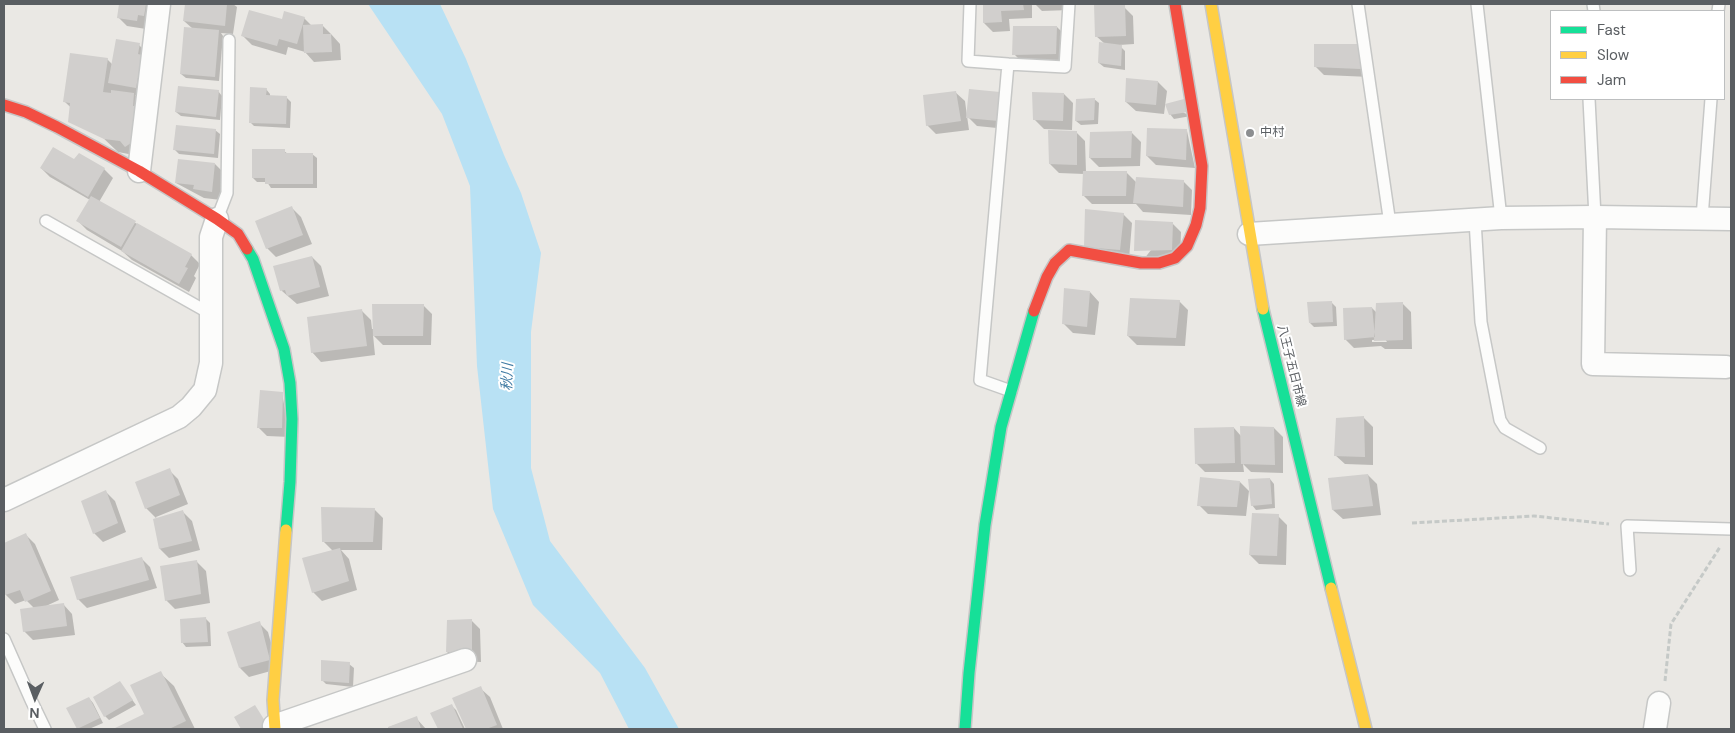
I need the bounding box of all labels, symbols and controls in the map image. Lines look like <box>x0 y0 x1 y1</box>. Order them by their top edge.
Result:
legend <box>1550 10 1725 100</box>
text: Fast <box>1597 20 1626 40</box>
text: Slow <box>1597 45 1629 65</box>
text: Jam <box>1597 70 1626 90</box>
place label: 中村 <box>1260 126 1284 140</box>
marker: 中村 <box>1244 127 1256 139</box>
street label: 八王子五日市線 <box>1274 324 1308 408</box>
water label: 秋川 <box>499 363 517 391</box>
north arrow <box>10 673 60 723</box>
text: N <box>29 704 40 722</box>

